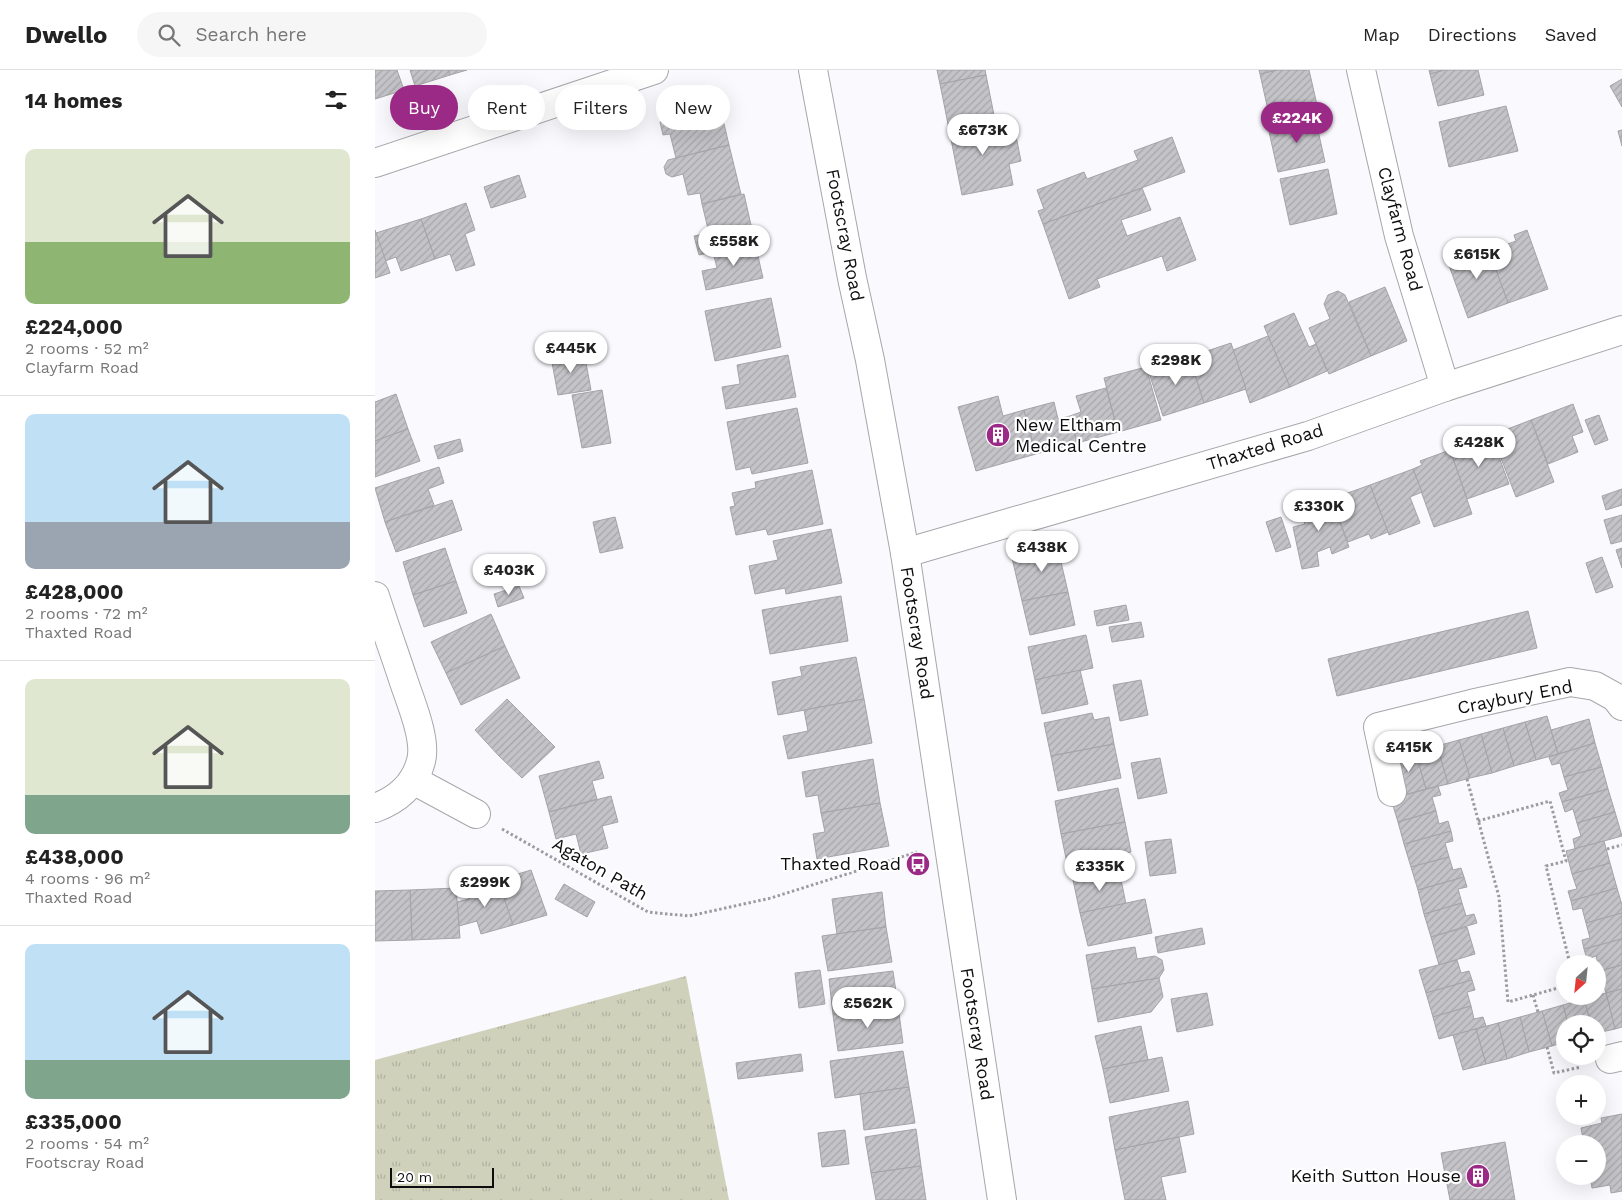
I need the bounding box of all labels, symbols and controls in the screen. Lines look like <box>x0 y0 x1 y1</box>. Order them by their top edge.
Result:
search box <box>137 12 487 57</box>
text: Dwello <box>25 21 107 49</box>
icon: search <box>155 21 183 49</box>
text: Search here <box>195 23 307 46</box>
text: Map <box>1363 24 1400 45</box>
text: Directions <box>1428 24 1517 45</box>
text: Saved <box>1545 24 1597 45</box>
chip: Buy <box>390 85 458 130</box>
chip: Rent <box>468 85 545 130</box>
chip: Filters <box>555 85 646 130</box>
chip: New <box>656 85 730 130</box>
icon: filters <box>322 86 350 114</box>
text: 14 homes <box>25 88 122 113</box>
pin: £224K <box>1262 102 1332 144</box>
text: £224K <box>1272 108 1322 127</box>
pin: £673K <box>948 114 1018 156</box>
text: £673K <box>958 120 1008 139</box>
street label: Clayfarm Road <box>1374 164 1427 293</box>
street label: Footscray Road <box>822 167 869 303</box>
icon: home <box>143 181 233 271</box>
pin: £558K <box>699 224 769 267</box>
text: £558K <box>709 231 759 250</box>
pin: £615K <box>1442 238 1512 280</box>
text: £615K <box>1454 244 1500 263</box>
text: £224,000 <box>25 314 123 339</box>
pin: £445K <box>536 332 606 374</box>
text: £445K <box>545 338 597 357</box>
text: 2 rooms · 52 m² <box>25 339 149 358</box>
pin: £298K <box>1141 344 1211 386</box>
text: £298K <box>1151 350 1201 369</box>
text: Clayfarm Road <box>25 358 139 377</box>
place label: New Eltham Medical Centre <box>1015 414 1147 456</box>
street label: Thaxted Road <box>1204 419 1326 474</box>
building icon: New Eltham Medical Centre <box>985 422 1011 448</box>
pin: £428K <box>1444 426 1514 468</box>
text: £428K <box>1454 432 1504 451</box>
icon: home <box>143 447 233 537</box>
pin: £330K <box>1284 490 1354 532</box>
text: £330K <box>1294 496 1344 515</box>
pin: £438K <box>1007 530 1077 573</box>
text: £438K <box>1017 537 1067 556</box>
pin: £403K <box>474 554 544 596</box>
text: £403K <box>483 560 535 579</box>
street label: Footscray Road <box>897 565 938 701</box>
text: £428,000 <box>25 579 124 604</box>
text: 2 rooms · 72 m² <box>25 604 148 623</box>
text: Thaxted Road <box>25 623 132 642</box>
street label: Craybury End <box>1455 675 1574 718</box>
icon: home <box>143 712 233 802</box>
pin: £415K <box>1374 730 1444 773</box>
text: £415K <box>1385 737 1433 756</box>
street label: Agaton Path <box>549 833 652 904</box>
text: £438,000 <box>25 844 124 869</box>
pin: £335K <box>1065 850 1135 892</box>
bus stop icon: Thaxted Road <box>905 851 931 877</box>
place label: Thaxted Road <box>780 853 901 874</box>
text: £335K <box>1075 856 1125 875</box>
pin: £299K <box>450 866 520 908</box>
text: 4 rooms · 96 m² <box>25 869 150 888</box>
text: £299K <box>460 872 510 891</box>
text: Thaxted Road <box>25 888 132 907</box>
north arrow <box>1556 955 1606 1005</box>
map controls <box>1556 955 1606 1185</box>
street label: Footscray Road <box>957 966 998 1102</box>
icon: home <box>143 977 233 1067</box>
pin: £562K <box>833 986 903 1029</box>
text: £562K <box>843 993 893 1012</box>
button: locate <box>1556 1015 1606 1065</box>
button: + <box>1556 1075 1606 1125</box>
text: £335,000 <box>25 1109 122 1134</box>
text: 2 rooms · 54 m² <box>25 1134 149 1153</box>
button: − <box>1556 1135 1606 1185</box>
text: Footscray Road <box>25 1153 144 1172</box>
building icon: Keith Sutton House <box>1465 1163 1491 1189</box>
scale bar <box>390 1165 494 1188</box>
place label: Keith Sutton House <box>1291 1165 1461 1186</box>
text: 20 m <box>397 1169 432 1185</box>

